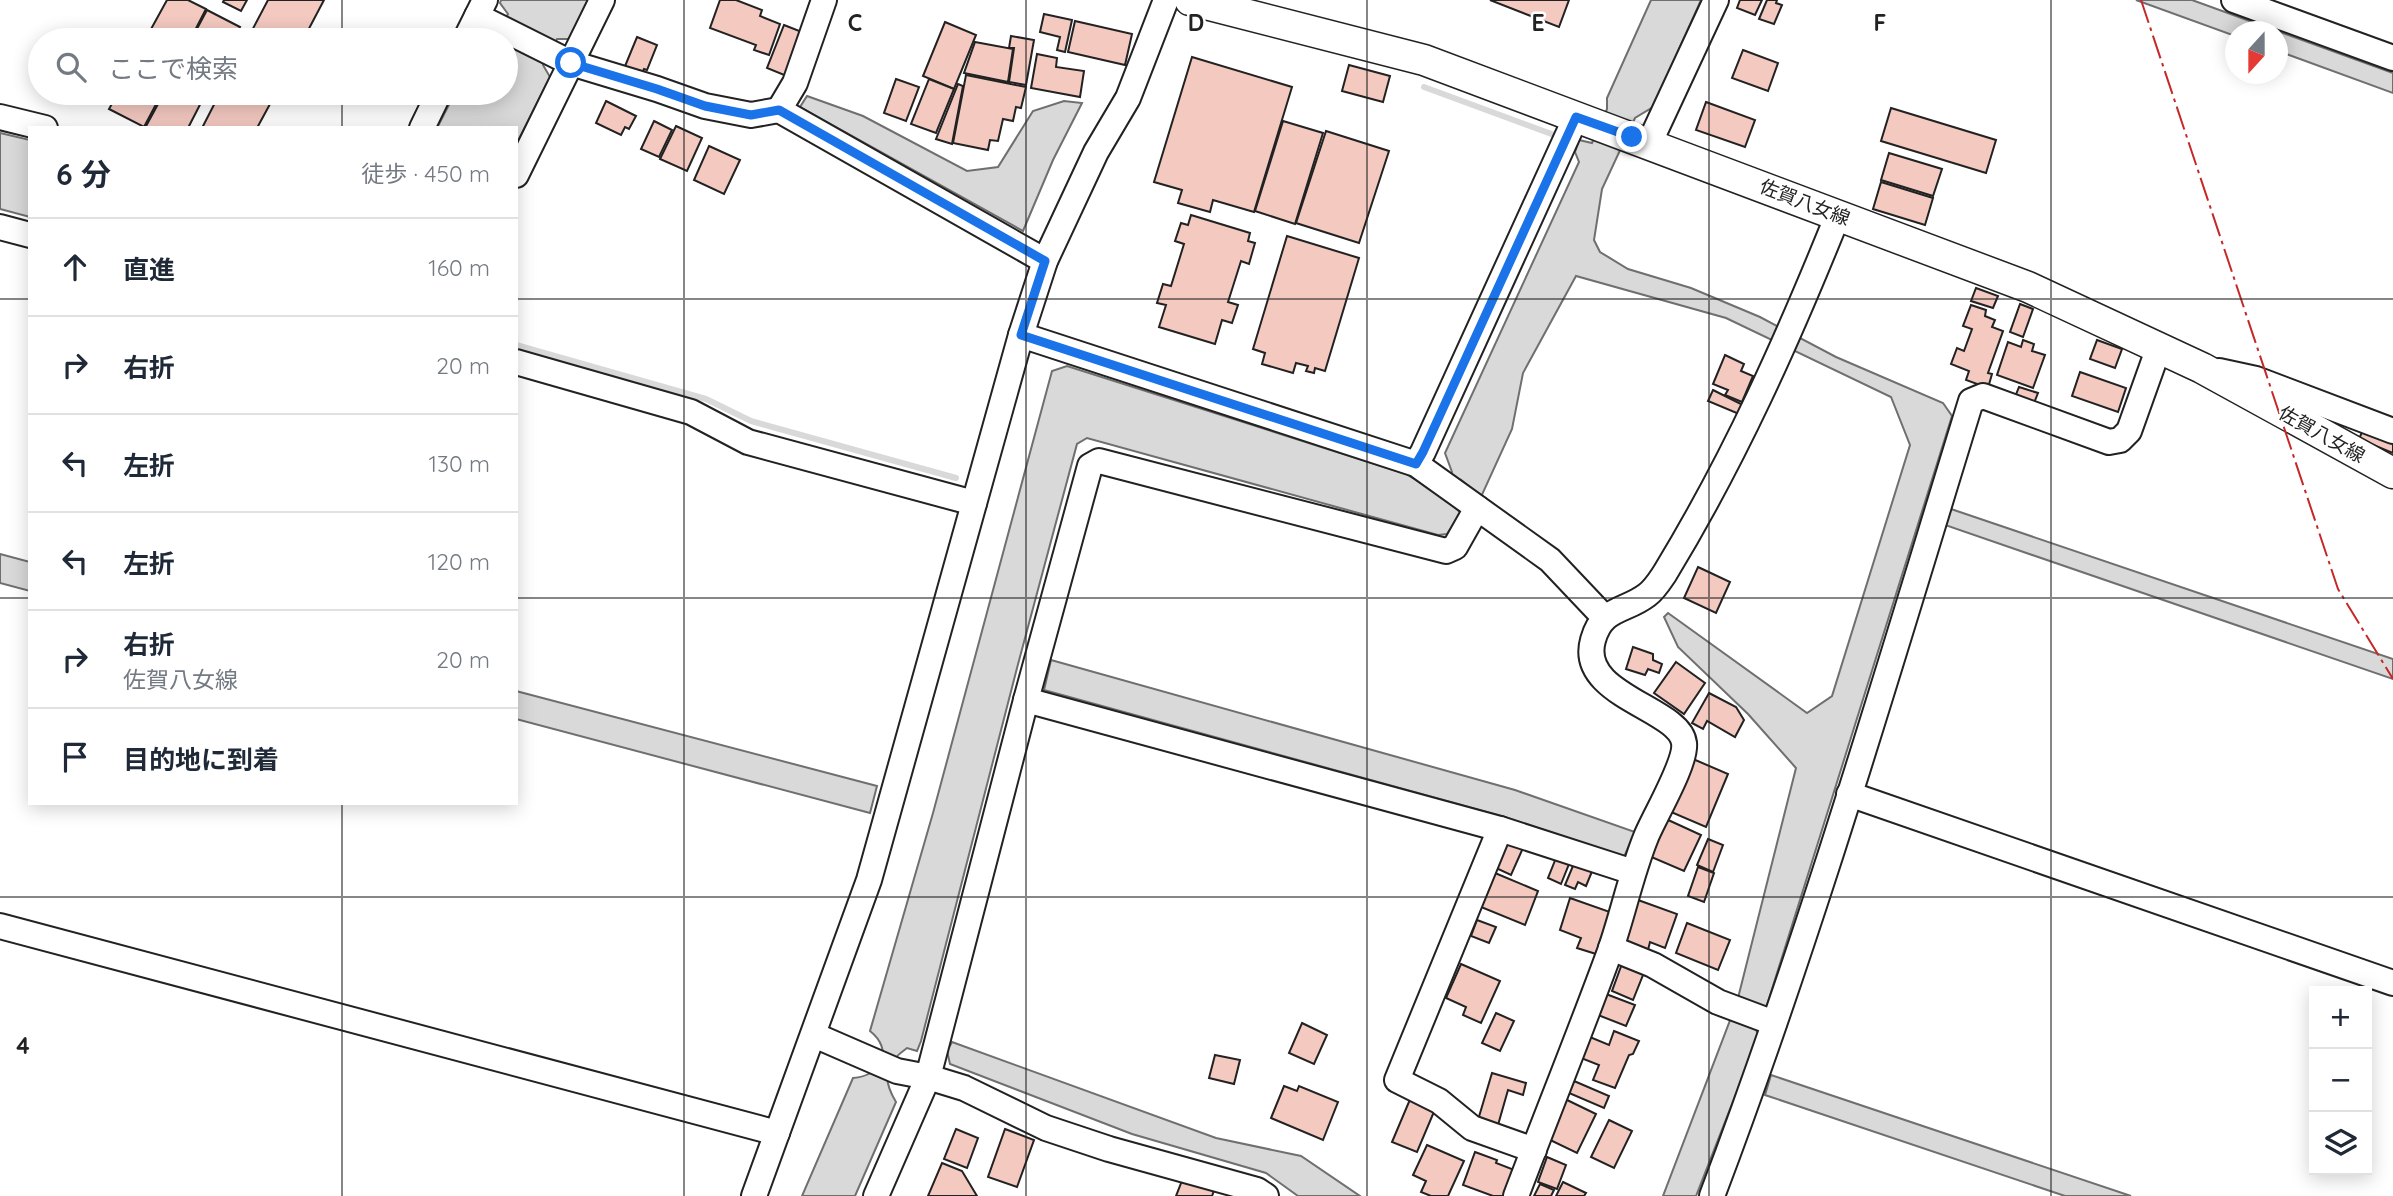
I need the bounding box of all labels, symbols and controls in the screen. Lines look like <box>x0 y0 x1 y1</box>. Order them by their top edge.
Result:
text: C <box>848 8 862 37</box>
text: D <box>1188 8 1204 37</box>
text: E <box>1531 8 1545 37</box>
text: F <box>1874 8 1886 37</box>
north arrow <box>2225 21 2288 84</box>
search box <box>28 28 518 105</box>
route start <box>555 47 586 78</box>
icon: search <box>52 48 90 86</box>
text: ここで検索 <box>108 52 238 85</box>
route end <box>1616 121 1647 152</box>
text: 6 分 <box>56 155 111 193</box>
text: 徒歩 · 450 m <box>361 159 490 188</box>
street label: 佐賀八女線 <box>1756 174 1854 230</box>
icon: ahead <box>56 248 94 286</box>
text: 直進 <box>123 253 175 286</box>
text: 160 m <box>428 253 490 282</box>
icon: right <box>56 346 94 384</box>
text: 右折 <box>123 351 175 384</box>
text: 20 m <box>436 351 490 380</box>
street label: 佐賀八女線 <box>2275 400 2369 468</box>
icon: left <box>56 444 94 482</box>
text: 左折 <box>123 449 175 482</box>
text: 130 m <box>428 449 490 478</box>
icon: left <box>56 542 94 580</box>
text: 左折 <box>123 547 175 580</box>
text: 120 m <box>428 547 490 576</box>
text: 右折 <box>123 628 175 661</box>
icon: right <box>56 640 94 678</box>
text: 20 m <box>436 645 490 674</box>
text: 佐賀八女線 <box>123 665 238 694</box>
icon: arrive <box>56 738 94 776</box>
text: 目的地に到着 <box>123 743 279 776</box>
map controls <box>2309 986 2372 1175</box>
button: + <box>2309 986 2372 1049</box>
text: 4 <box>16 1031 30 1060</box>
button: − <box>2309 1049 2372 1112</box>
button: layers <box>2309 1112 2372 1175</box>

